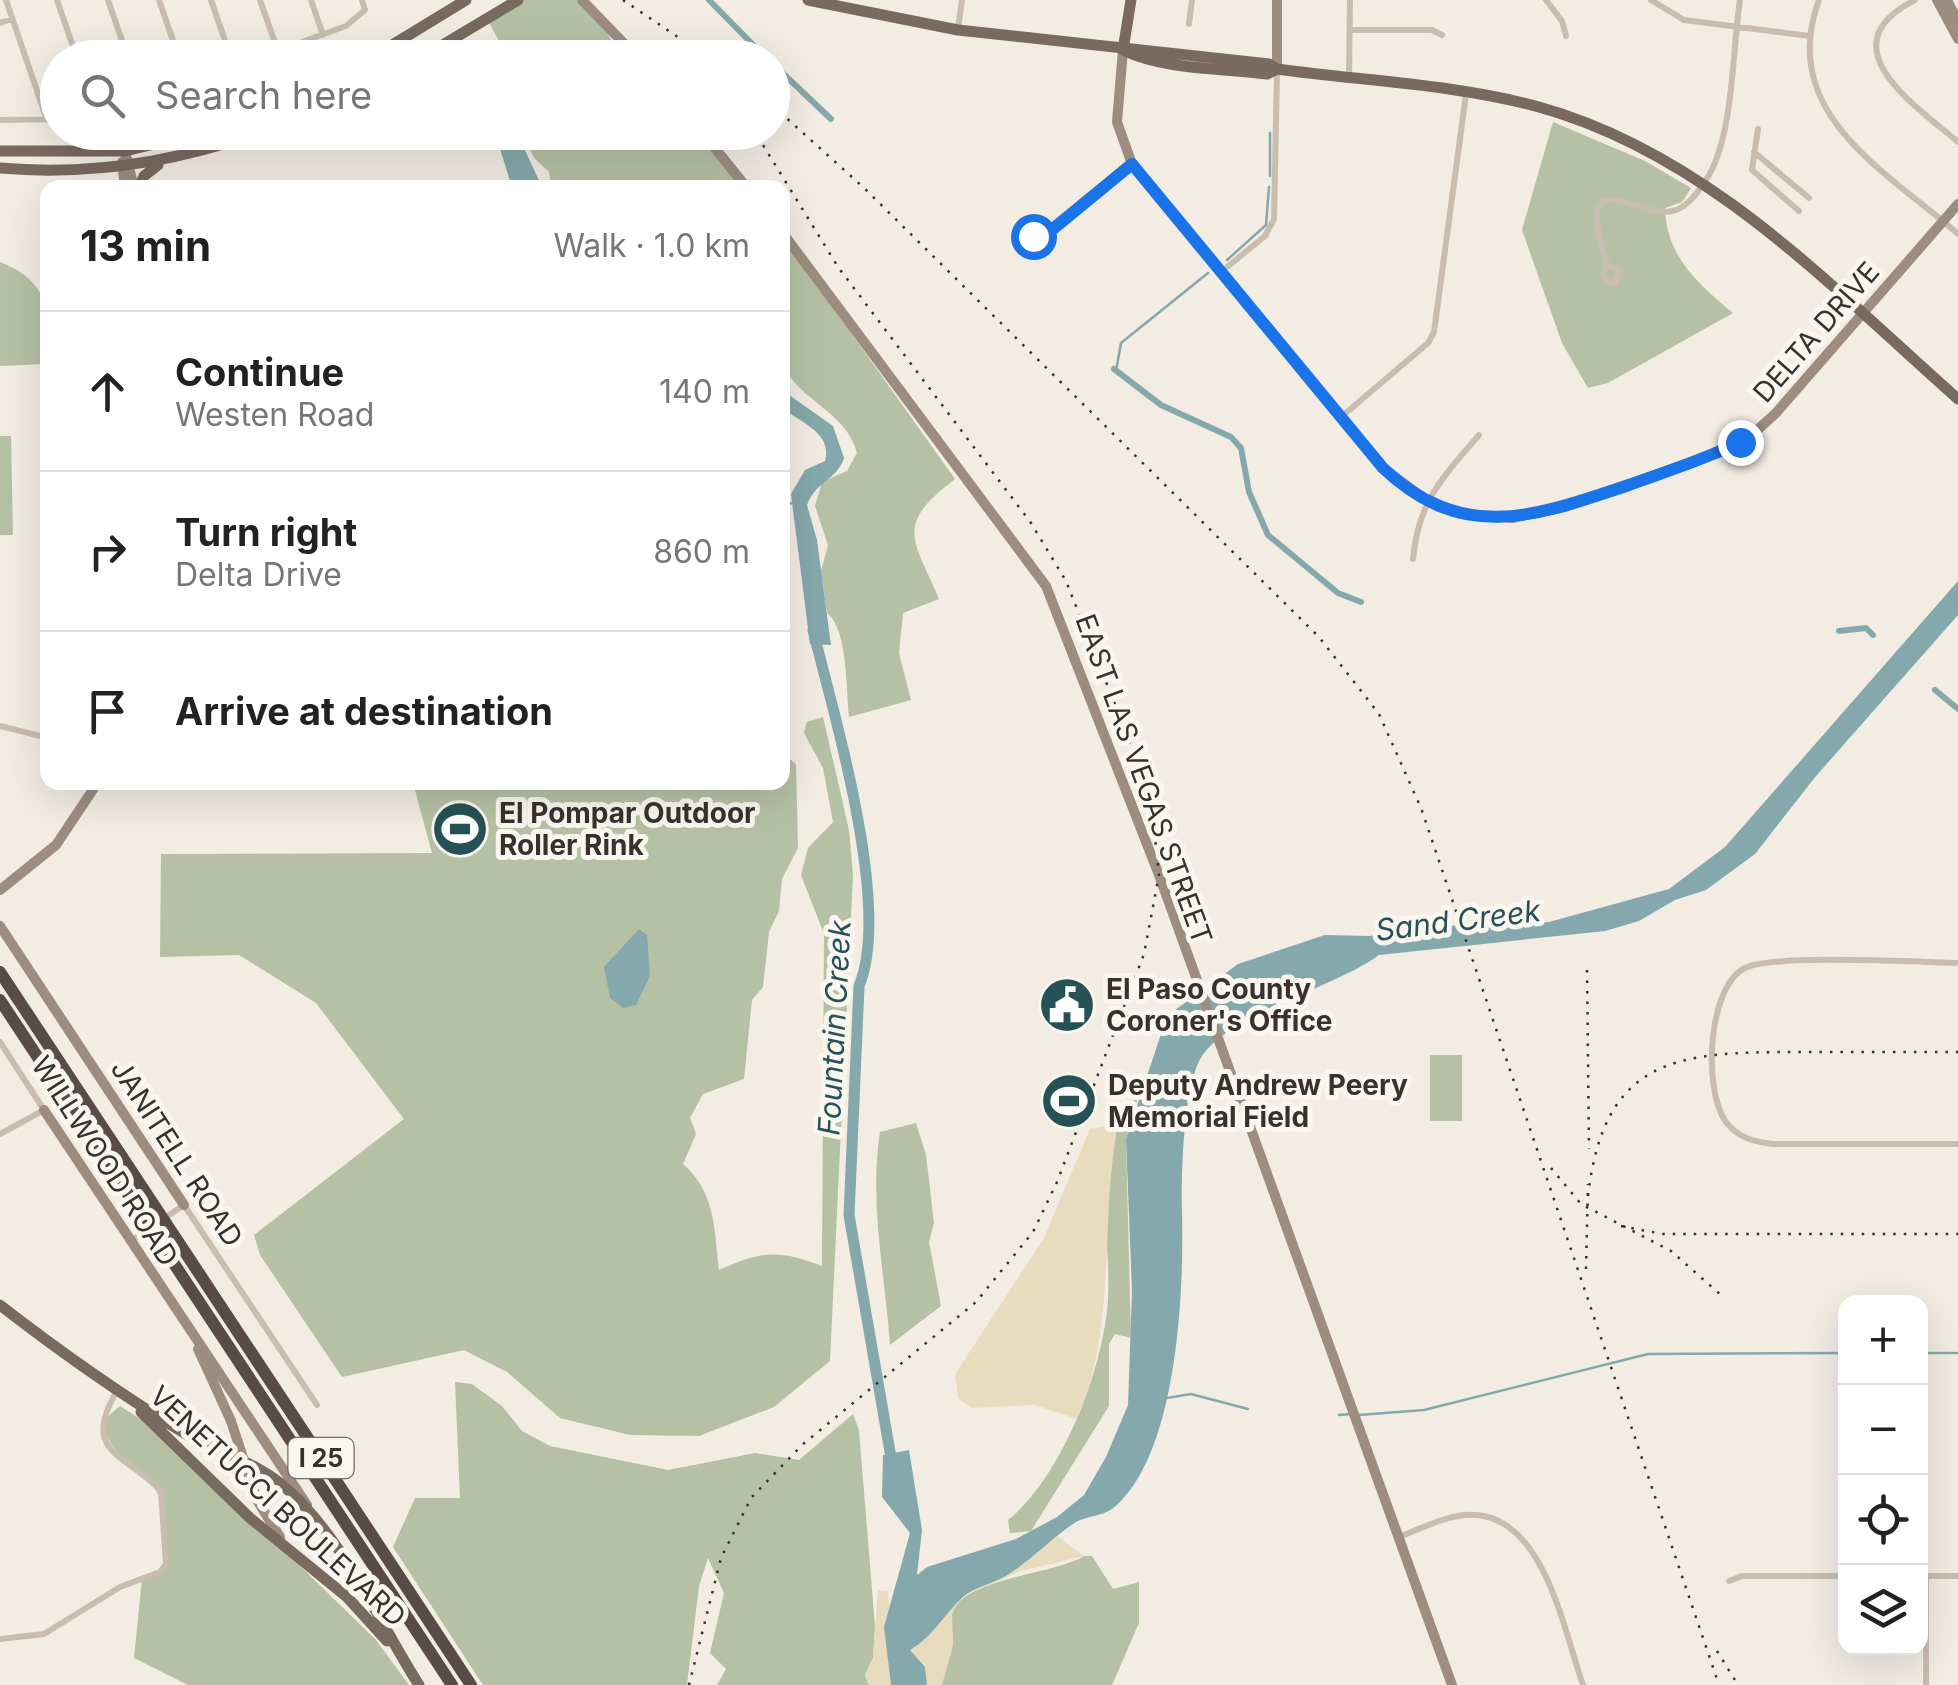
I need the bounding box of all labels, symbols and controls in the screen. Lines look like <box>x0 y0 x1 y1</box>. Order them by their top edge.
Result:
search box <box>40 40 790 150</box>
icon: search <box>75 68 130 123</box>
text: Search here <box>155 72 372 118</box>
route start <box>1011 214 1057 260</box>
text: 13 min <box>80 220 211 271</box>
text: Walk · 1.0 km <box>553 226 750 265</box>
street label: DELTA DRIVE <box>1746 255 1886 409</box>
text: Continue <box>175 349 344 395</box>
icon: ahead <box>80 364 135 419</box>
text: 140 m <box>659 372 750 411</box>
text: Westen Road <box>175 395 374 434</box>
route end <box>1718 420 1764 466</box>
text: Turn right <box>175 509 357 555</box>
icon: right <box>80 524 135 579</box>
text: 860 m <box>653 532 750 571</box>
text: Delta Drive <box>175 555 342 594</box>
street label: EAST LAS VEGAS STREET <box>1068 609 1220 949</box>
icon: arrive <box>80 684 135 739</box>
text: Arrive at destination <box>175 688 553 734</box>
place label: El Pompar Outdoor Roller Rink <box>499 796 755 862</box>
sports icon: El Pompar Outdoor Roller Rink <box>430 799 490 859</box>
water label: Sand Creek <box>1373 892 1543 948</box>
water label: Fountain Creek <box>810 919 858 1136</box>
place label: El Paso County Coroner's Office <box>1106 972 1333 1038</box>
public building icon: El Paso County Coroner's Office <box>1037 975 1097 1035</box>
street label: WILLWOOD ROAD <box>24 1050 186 1272</box>
street label: JANITELL ROAD <box>104 1053 250 1253</box>
place label: Deputy Andrew Peery Memorial Field <box>1108 1068 1408 1134</box>
sports icon: Deputy Andrew Peery Memorial Field <box>1039 1071 1099 1131</box>
map controls <box>1838 1295 1928 1655</box>
button: + <box>1838 1295 1928 1385</box>
street label: VENETUCCI BOULEVARD <box>143 1378 413 1634</box>
button: − <box>1838 1385 1928 1475</box>
road number: I 25 <box>288 1438 354 1478</box>
button: locate <box>1838 1475 1928 1565</box>
button: layers <box>1838 1565 1928 1655</box>

